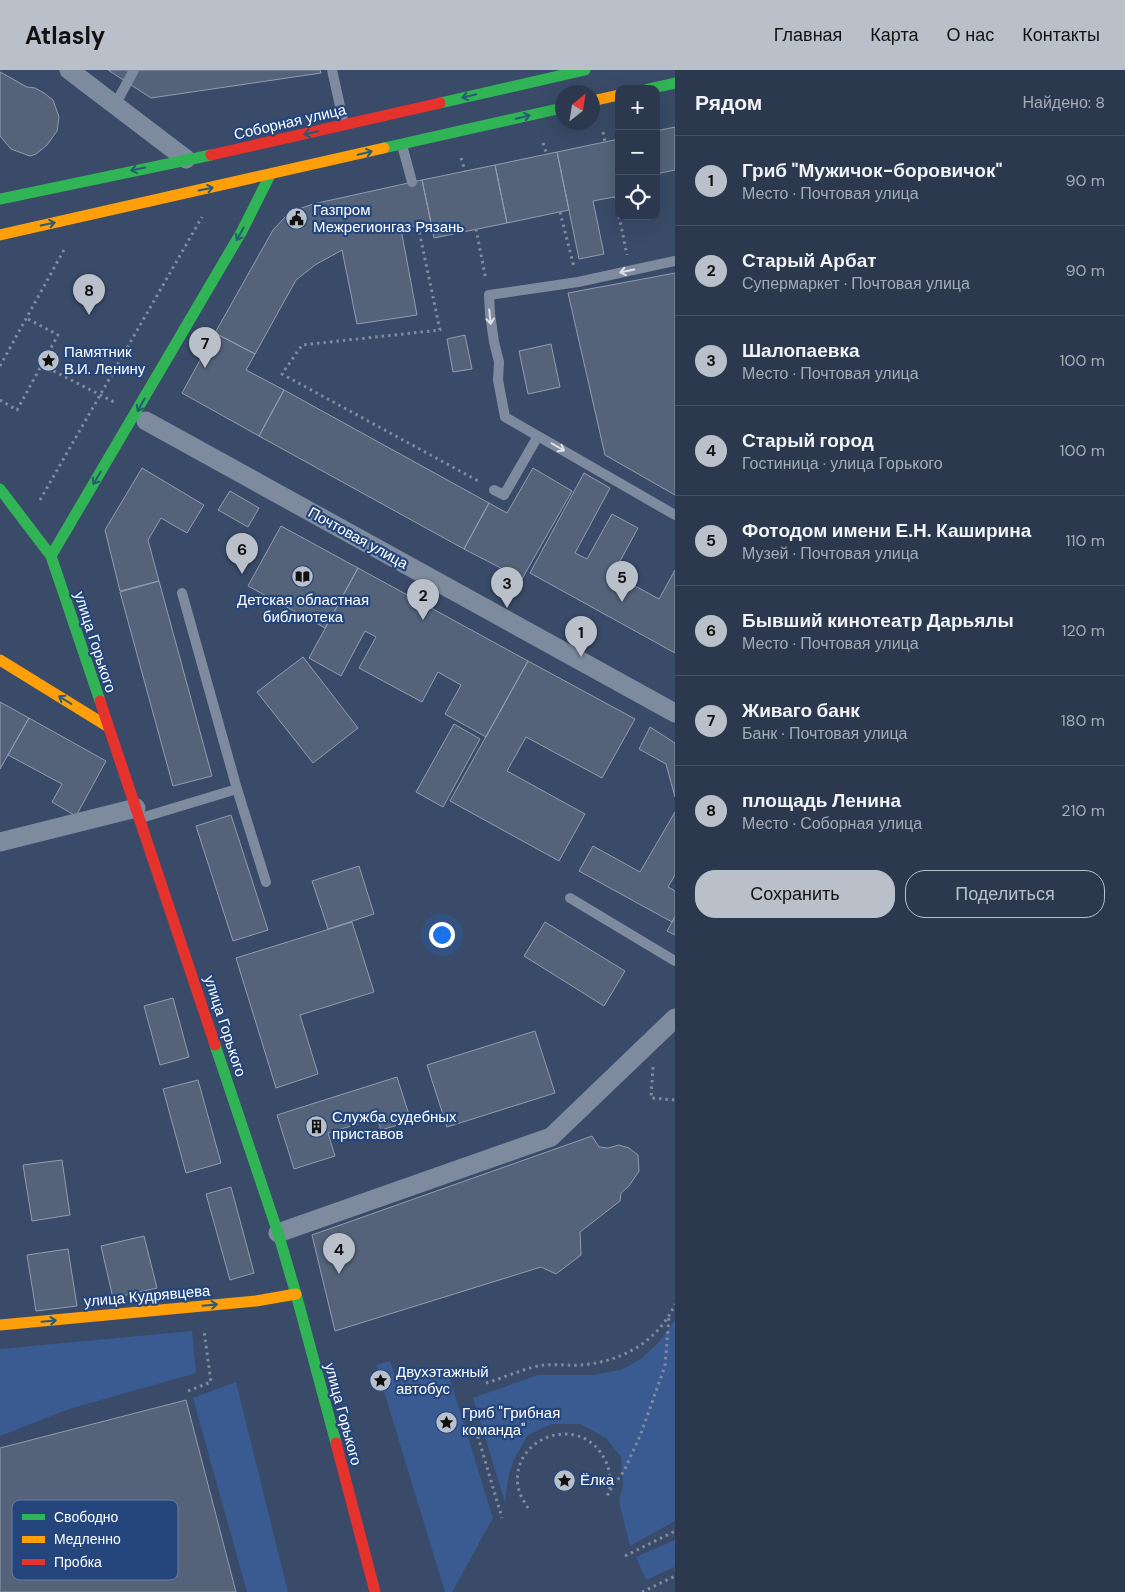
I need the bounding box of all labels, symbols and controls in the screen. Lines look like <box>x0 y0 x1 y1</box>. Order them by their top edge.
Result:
text: Atlasly <box>25 20 105 51</box>
text: Главная <box>774 23 842 47</box>
text: Карта <box>870 23 919 47</box>
text: О нас <box>947 23 994 47</box>
text: Контакты <box>1022 23 1100 47</box>
north arrow <box>555 85 600 130</box>
map controls <box>615 85 660 220</box>
button: + <box>615 85 660 130</box>
text: Рядом <box>695 89 762 117</box>
one-way arrow <box>462 92 478 102</box>
text: Найдено: 8 <box>1022 92 1105 113</box>
street label: Соборная улица <box>232 99 349 145</box>
one-way arrow <box>515 112 531 121</box>
one-way arrow <box>304 129 320 138</box>
button: − <box>615 130 660 175</box>
one-way arrow <box>356 148 372 157</box>
text: Гриб "Мужичок-боровичок" <box>742 158 1002 183</box>
one-way arrow <box>131 165 147 175</box>
text: 1 <box>708 170 714 191</box>
text: 90 m <box>1065 170 1105 191</box>
button: locate <box>615 175 660 220</box>
text: Место · Почтовая улица <box>742 183 919 204</box>
one-way arrow <box>198 184 214 193</box>
place label: Газпром Межрегионгаз Рязань <box>313 200 464 237</box>
public building icon: Газпром Межрегионгаз Рязань <box>285 207 309 231</box>
one-way arrow <box>39 219 55 228</box>
one-way arrow <box>235 226 245 240</box>
text: Старый Арбат <box>742 248 877 273</box>
text: 2 <box>706 260 716 281</box>
text: 90 m <box>1065 260 1105 281</box>
one-way arrow <box>620 266 636 276</box>
text: Супермаркет · Почтовая улица <box>742 273 970 294</box>
pin: 8 <box>73 274 105 315</box>
one-way arrow <box>485 309 495 325</box>
pin: 7 <box>189 327 221 368</box>
text: Шалопаевка <box>742 338 859 363</box>
place label: Памятник В.И. Ленину <box>64 342 146 379</box>
place icon: Памятник В.И. Ленину <box>36 349 60 373</box>
text: 3 <box>706 350 716 371</box>
text: 100 m <box>1060 350 1105 371</box>
text: Место · Почтовая улица <box>742 363 919 384</box>
one-way arrow <box>136 397 146 412</box>
text: Старый город <box>742 428 874 453</box>
text: 4 <box>706 440 716 461</box>
text: 100 m <box>1060 440 1105 461</box>
one-way arrow <box>550 443 564 453</box>
text: Гостиница · улица Горького <box>742 453 943 474</box>
one-way arrow <box>92 471 102 485</box>
street label: Почтовая улица <box>305 502 412 574</box>
text: Фотодом имени Е.Н. Каширина <box>742 518 1031 543</box>
text: 5 <box>706 530 716 551</box>
text: 110 m <box>1066 530 1105 551</box>
pin: 6 <box>226 533 258 574</box>
text: Музей · Почтовая улица <box>742 543 919 564</box>
pin: 5 <box>606 561 638 602</box>
library icon: Детская областная библиотека <box>291 565 315 589</box>
pin: 3 <box>491 567 523 608</box>
pin: 2 <box>407 579 439 620</box>
street label: улица Горького <box>69 589 121 695</box>
place label: Детская областная библиотека <box>237 590 369 627</box>
text: Бывший кинотеатр Дарьялы <box>742 608 1014 633</box>
pin: 1 <box>565 616 597 657</box>
text: 6 <box>706 620 716 641</box>
text: 120 m <box>1061 620 1105 641</box>
text: Место · Почтовая улица <box>742 633 919 654</box>
one-way arrow <box>59 695 73 705</box>
text: Живаго банк <box>742 698 860 723</box>
text: 7 <box>707 710 715 731</box>
text: 180 m <box>1061 710 1105 731</box>
text: Банк · Почтовая улица <box>742 723 907 744</box>
text: площадь Ленина <box>742 788 901 813</box>
text: 8 <box>706 800 716 821</box>
text: 210 m <box>1061 800 1105 821</box>
text: Место · Соборная улица <box>742 813 922 834</box>
button: Сохранить <box>695 870 895 918</box>
button: Поделиться <box>905 870 1105 918</box>
your location <box>429 922 455 948</box>
street label: улица Горького <box>199 973 251 1079</box>
place label: Служба судебных приставов <box>332 1107 457 1144</box>
building icon: Служба судебных приставов <box>304 1114 328 1138</box>
pin: 4 <box>323 1233 355 1274</box>
street label: улица Кудрявцева <box>83 1280 212 1311</box>
one-way arrow <box>202 1300 218 1310</box>
one-way arrow <box>40 1316 56 1326</box>
street label: улица Горького <box>320 1361 366 1467</box>
place label: Двухэтажный автобус <box>396 1362 489 1399</box>
place icon: Двухэтажный автобус <box>368 1369 392 1393</box>
place label: Гриб "Грибная команда" <box>462 1403 560 1440</box>
place icon: Гриб "Грибная команда" <box>434 1410 458 1434</box>
place icon: Ёлка <box>552 1468 576 1492</box>
place label: Ёлка <box>580 1470 615 1490</box>
legend <box>12 1500 178 1580</box>
text: Свободно <box>54 1508 119 1526</box>
text: Медленно <box>54 1530 121 1548</box>
text: Пробка <box>54 1553 102 1571</box>

